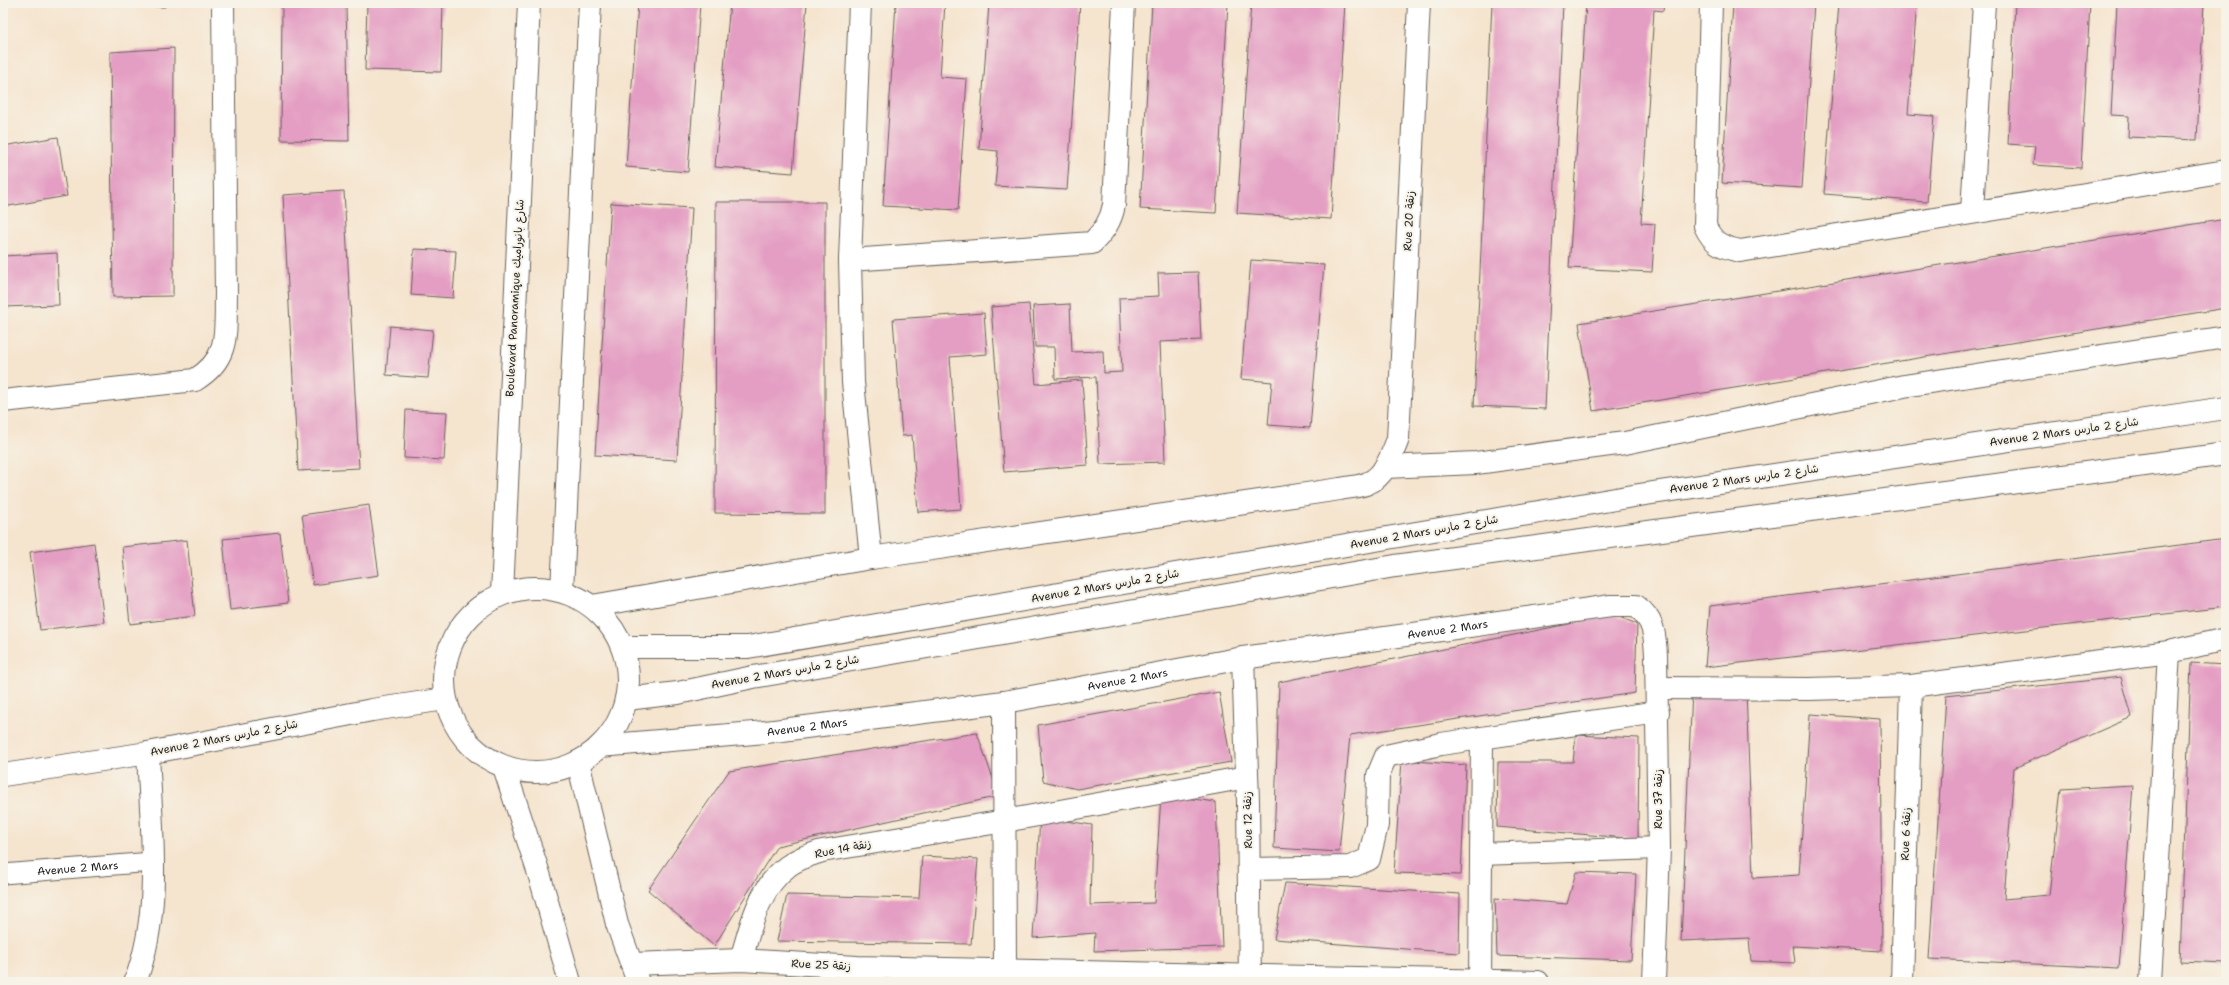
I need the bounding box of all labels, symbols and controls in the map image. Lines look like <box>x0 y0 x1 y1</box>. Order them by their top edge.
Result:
street label: Rue 20 زنقة <box>1400 190 1418 252</box>
street label: Boulevard Panoramique شارع بانوراميك <box>502 199 529 397</box>
street label: Avenue 2 Mars شارع 2 مارس <box>1989 414 2140 451</box>
street label: Avenue 2 Mars شارع 2 مارس <box>1669 461 1820 498</box>
street label: Avenue 2 Mars شارع 2 مارس <box>1349 512 1499 553</box>
street label: Avenue 2 Mars شارع 2 مارس <box>1030 566 1180 607</box>
street label: Avenue 2 Mars <box>1406 616 1489 642</box>
street label: Avenue 2 Mars شارع 2 مارس <box>710 652 860 693</box>
street label: Avenue 2 Mars <box>1086 665 1169 694</box>
street label: Avenue 2 Mars <box>766 714 848 739</box>
street label: Avenue 2 Mars شارع 2 مارس <box>149 716 299 761</box>
street label: Rue 37 زنقة <box>1651 769 1666 829</box>
street label: Rue 12 زنقة <box>1240 791 1256 849</box>
street label: Rue 6 زنقة <box>1898 807 1914 861</box>
street label: Rue 14 زنقة <box>814 836 872 862</box>
street label: Avenue 2 Mars <box>37 857 119 879</box>
street label: Rue 25 زنقة <box>791 956 851 974</box>

